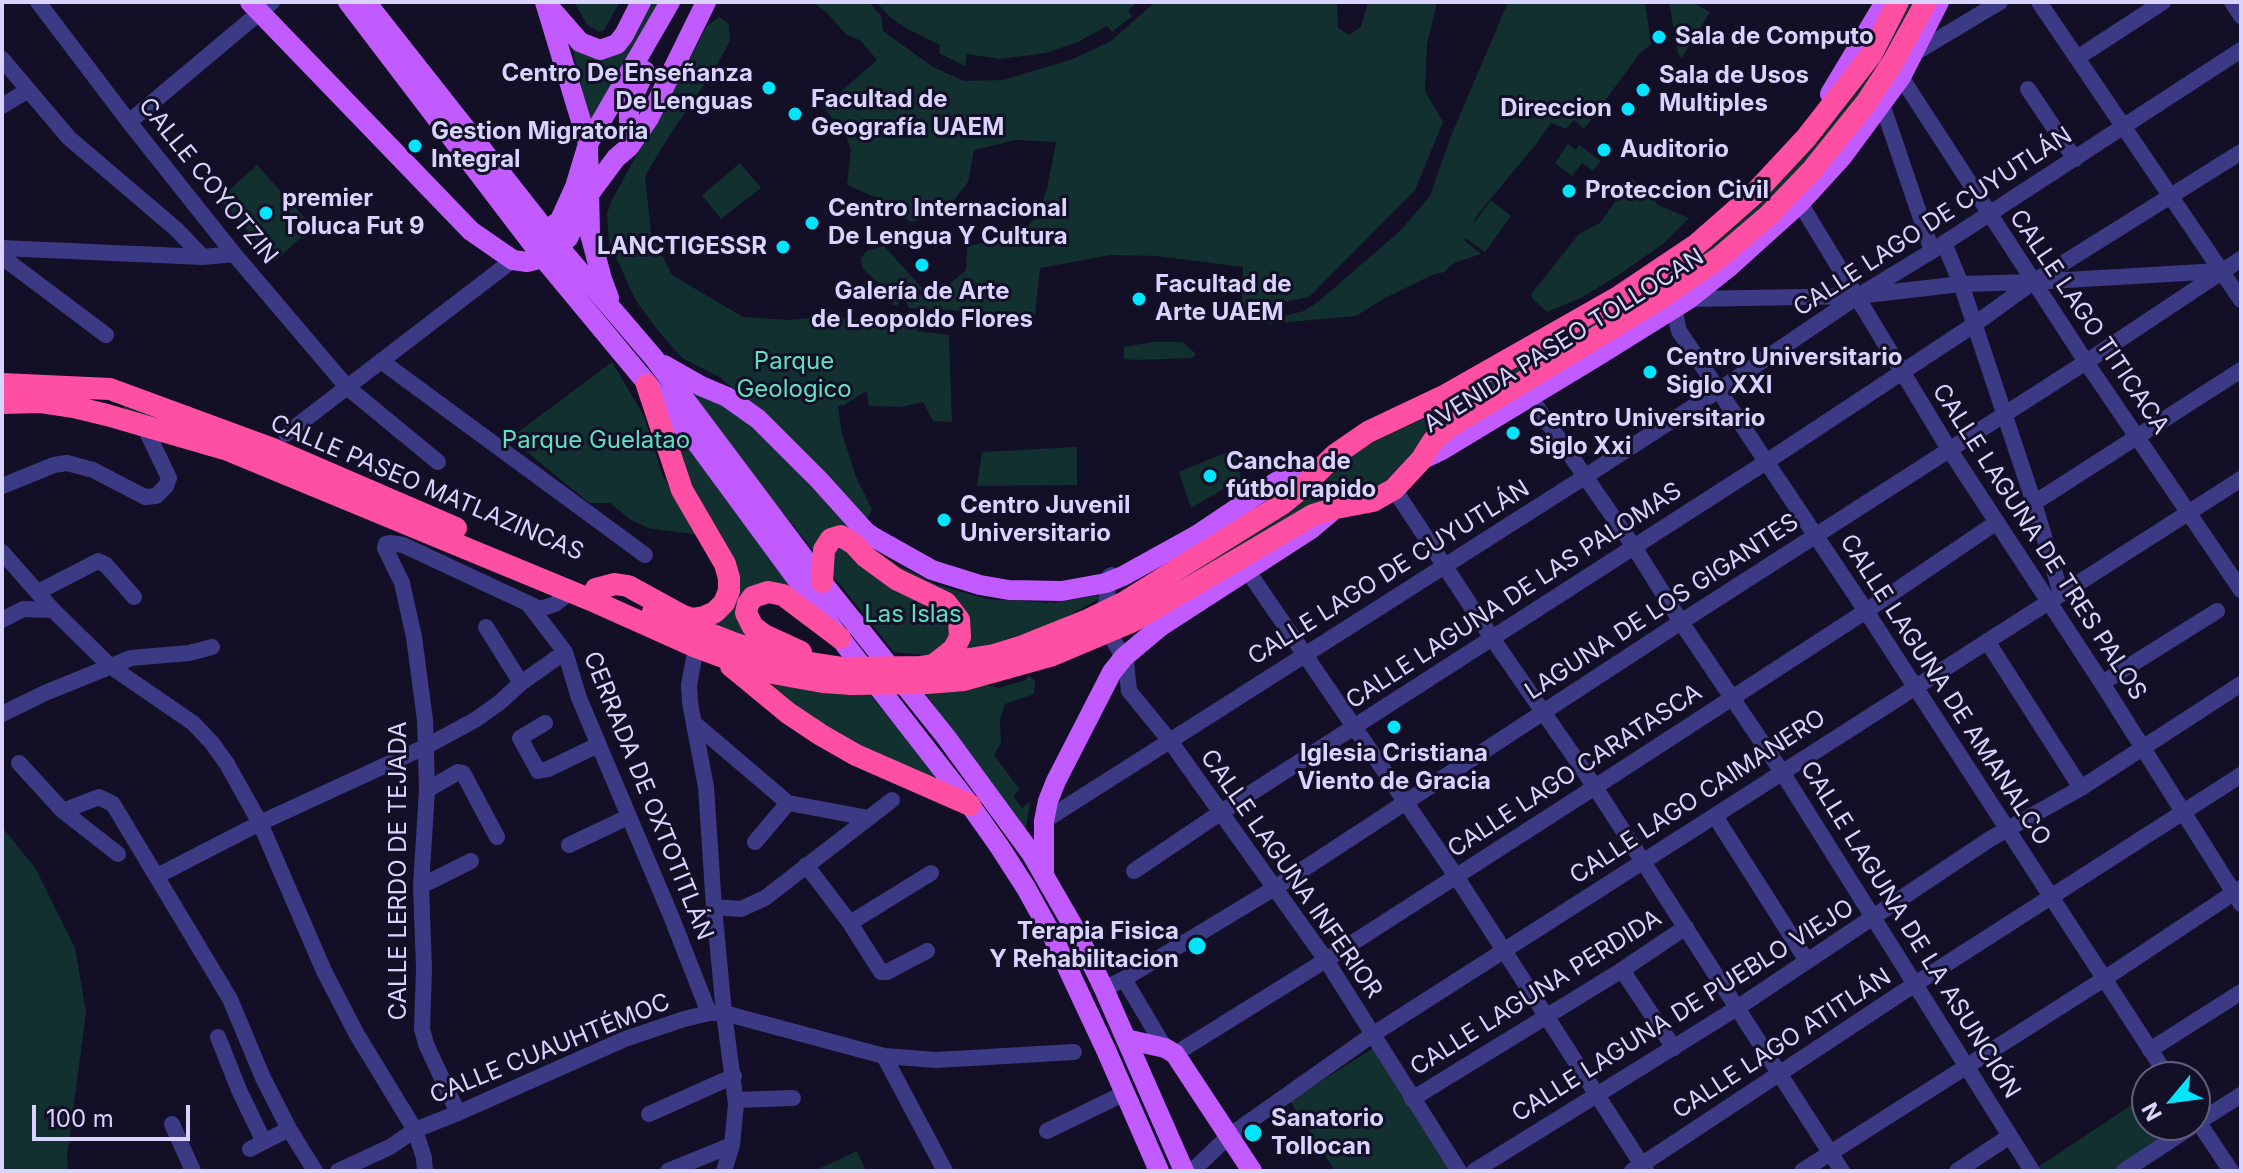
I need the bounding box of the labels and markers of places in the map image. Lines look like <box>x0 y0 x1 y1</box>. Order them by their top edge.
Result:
place label: Sala de Computo <box>1675 23 1874 51</box>
marker: Sala de Computo <box>1650 28 1668 46</box>
place label: Centro De Enseñanza De Lenguas <box>502 60 753 116</box>
place label: Sala de Usos Multiples <box>1659 62 1809 118</box>
marker: Centro De Enseñanza De Lenguas <box>760 79 778 97</box>
marker: Sala de Usos Multiples <box>1634 81 1652 99</box>
place label: Facultad de Geografía UAEM <box>811 86 1004 142</box>
place label: Direccion <box>1500 95 1612 123</box>
marker: Direccion <box>1619 100 1637 118</box>
marker: Facultad de Geografía UAEM <box>786 105 804 123</box>
place label: Gestion Migratoria Integral <box>431 118 648 174</box>
place label: Auditorio <box>1620 136 1729 164</box>
marker: Gestion Migratoria Integral <box>406 137 424 155</box>
marker: Auditorio <box>1595 141 1613 159</box>
place label: Proteccion Civil <box>1585 177 1769 205</box>
marker: Proteccion Civil <box>1560 182 1578 200</box>
place label: premier Toluca Fut 9 <box>282 185 425 241</box>
place label: Centro Internacional De Lengua Y Cultura <box>828 195 1068 251</box>
marker: premier Toluca Fut 9 <box>257 204 275 222</box>
marker: Centro Internacional De Lengua Y Cultura <box>803 214 821 232</box>
place label: LANCTIGESSR <box>597 233 767 261</box>
marker: LANCTIGESSR <box>774 238 792 256</box>
marker: Galería de Arte de Leopoldo Flores <box>913 256 931 274</box>
place label: Facultad de Arte UAEM <box>1155 271 1292 327</box>
place label: Galería de Arte de Leopoldo Flores <box>811 278 1033 334</box>
marker: Facultad de Arte UAEM <box>1130 290 1148 308</box>
place label: Centro Universitario Siglo XXI <box>1666 344 1902 400</box>
marker: Centro Universitario Siglo XXI <box>1641 363 1659 381</box>
place label: Centro Universitario Siglo Xxi <box>1529 405 1765 461</box>
marker: Centro Universitario Siglo Xxi <box>1504 424 1522 442</box>
place label: Cancha de fútbol rapido <box>1226 448 1376 504</box>
marker: Cancha de fútbol rapido <box>1201 467 1219 485</box>
place label: Centro Juvenil Universitario <box>960 492 1131 548</box>
marker: Centro Juvenil Universitario <box>935 511 953 529</box>
marker: Iglesia Cristiana Viento de Gracia <box>1385 718 1403 736</box>
place label: Iglesia Cristiana Viento de Gracia <box>1297 740 1491 796</box>
place label: Terapia Fisica Y Rehabilitacion <box>989 918 1179 974</box>
marker: Terapia Fisica Y Rehabilitacion <box>1186 935 1208 957</box>
place label: Sanatorio Tollocan <box>1271 1105 1384 1161</box>
marker: Sanatorio Tollocan <box>1242 1122 1264 1144</box>

